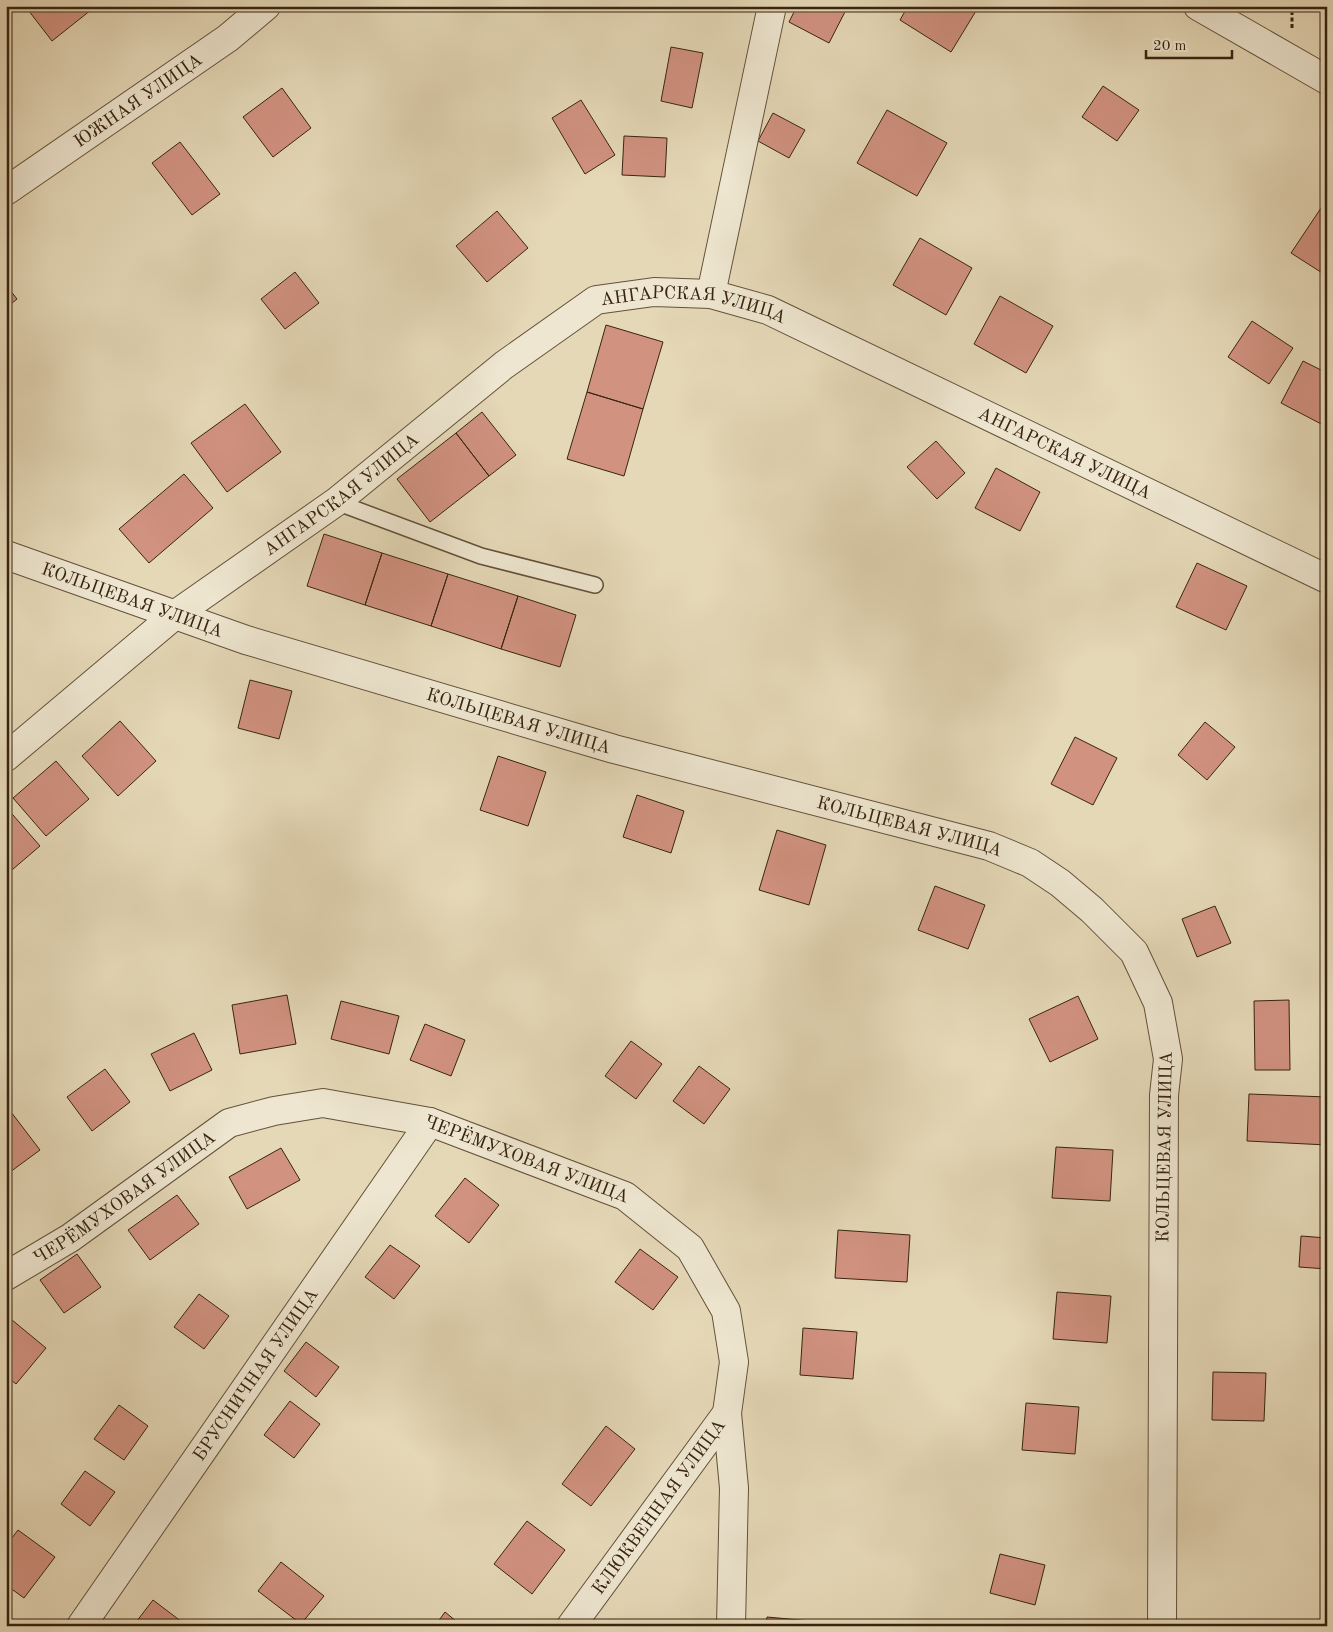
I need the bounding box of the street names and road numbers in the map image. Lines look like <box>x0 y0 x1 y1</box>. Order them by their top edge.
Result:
street label: ЮЖНАЯ УЛИЦА <box>71 51 206 151</box>
street label: АНГАРСКАЯ УЛИЦА <box>599 284 789 327</box>
street label: АНГАРСКАЯ УЛИЦА <box>975 405 1154 503</box>
street label: АНГАРСКАЯ УЛИЦА <box>261 430 423 560</box>
street label: КОЛЬЦЕВАЯ УЛИЦА <box>39 560 225 641</box>
street label: КОЛЬЦЕВАЯ УЛИЦА <box>424 686 613 758</box>
street label: КОЛЬЦЕВАЯ УЛИЦА <box>815 794 1005 861</box>
street label: КОЛЬЦЕВАЯ УЛИЦА <box>1154 1051 1176 1243</box>
street label: ЧЕРЁМУХОВАЯ УЛИЦА <box>422 1113 631 1207</box>
street label: ЧЕРЁМУХОВАЯ УЛИЦА <box>31 1128 219 1268</box>
street label: БРУСНИЧНАЯ УЛИЦА <box>190 1285 322 1464</box>
street label: КЛЮКВЕННАЯ УЛИЦА <box>589 1416 729 1598</box>

